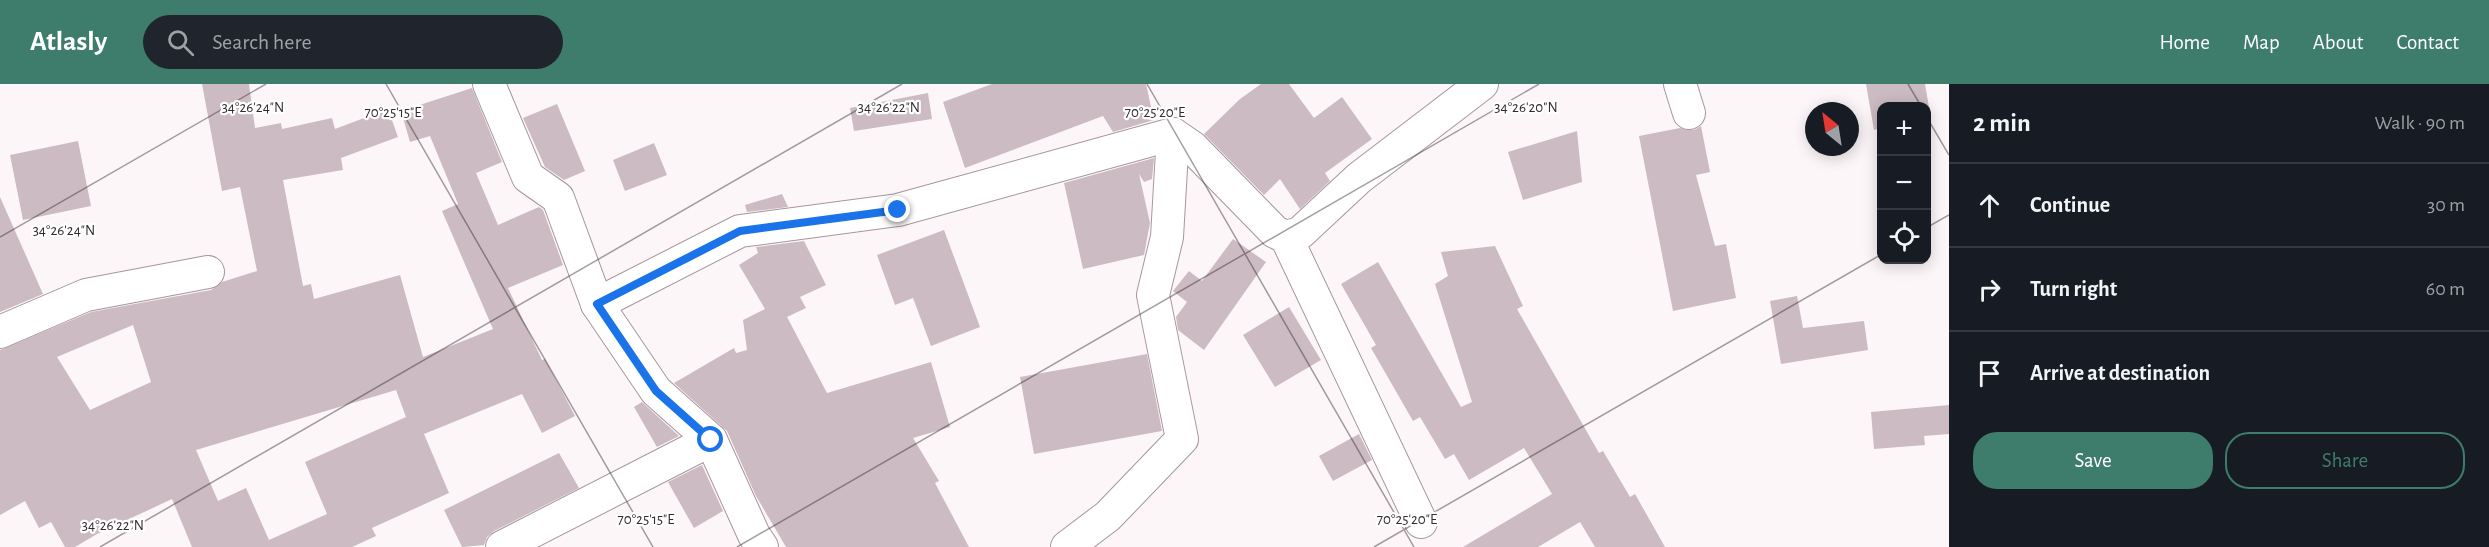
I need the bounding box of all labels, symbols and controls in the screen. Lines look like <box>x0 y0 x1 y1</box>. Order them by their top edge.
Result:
search box <box>143 15 563 69</box>
icon: search <box>164 26 197 59</box>
text: Atlasly <box>30 28 107 56</box>
text: Search here <box>212 31 312 53</box>
text: Home <box>2159 32 2210 53</box>
text: Map <box>2243 32 2280 53</box>
text: About <box>2313 32 2363 53</box>
text: Contact <box>2396 32 2459 53</box>
text: 34°26'24"N <box>222 100 284 115</box>
text: 34°26'22"N <box>858 100 920 115</box>
text: 34°26'20"N <box>1494 100 1558 115</box>
north arrow <box>1805 102 1859 156</box>
map controls <box>1877 102 1931 264</box>
button: + <box>1877 102 1931 156</box>
text: 70°25'15"E <box>364 105 422 120</box>
text: 70°25'20"E <box>1125 105 1185 120</box>
text: 2 min <box>1973 110 2031 136</box>
text: Walk · 90 m <box>2374 113 2465 133</box>
button: − <box>1877 156 1931 210</box>
icon: ahead <box>1973 189 2006 222</box>
text: Continue <box>2030 194 2110 216</box>
text: 30 m <box>2427 195 2465 215</box>
route end <box>884 196 910 222</box>
button: locate <box>1877 210 1931 264</box>
text: 34°26'24"N <box>33 223 95 238</box>
icon: right <box>1973 273 2006 306</box>
text: Turn right <box>2030 278 2117 300</box>
text: 60 m <box>2426 279 2465 299</box>
icon: arrive <box>1973 357 2006 390</box>
text: Arrive at destination <box>2030 362 2210 384</box>
route start <box>697 426 723 452</box>
button: Save <box>1973 432 2213 489</box>
button: Share <box>2225 432 2465 489</box>
text: 70°25'15"E <box>617 512 675 527</box>
text: 70°25'20"E <box>1377 512 1437 527</box>
text: 34°26'22"N <box>82 518 144 533</box>

